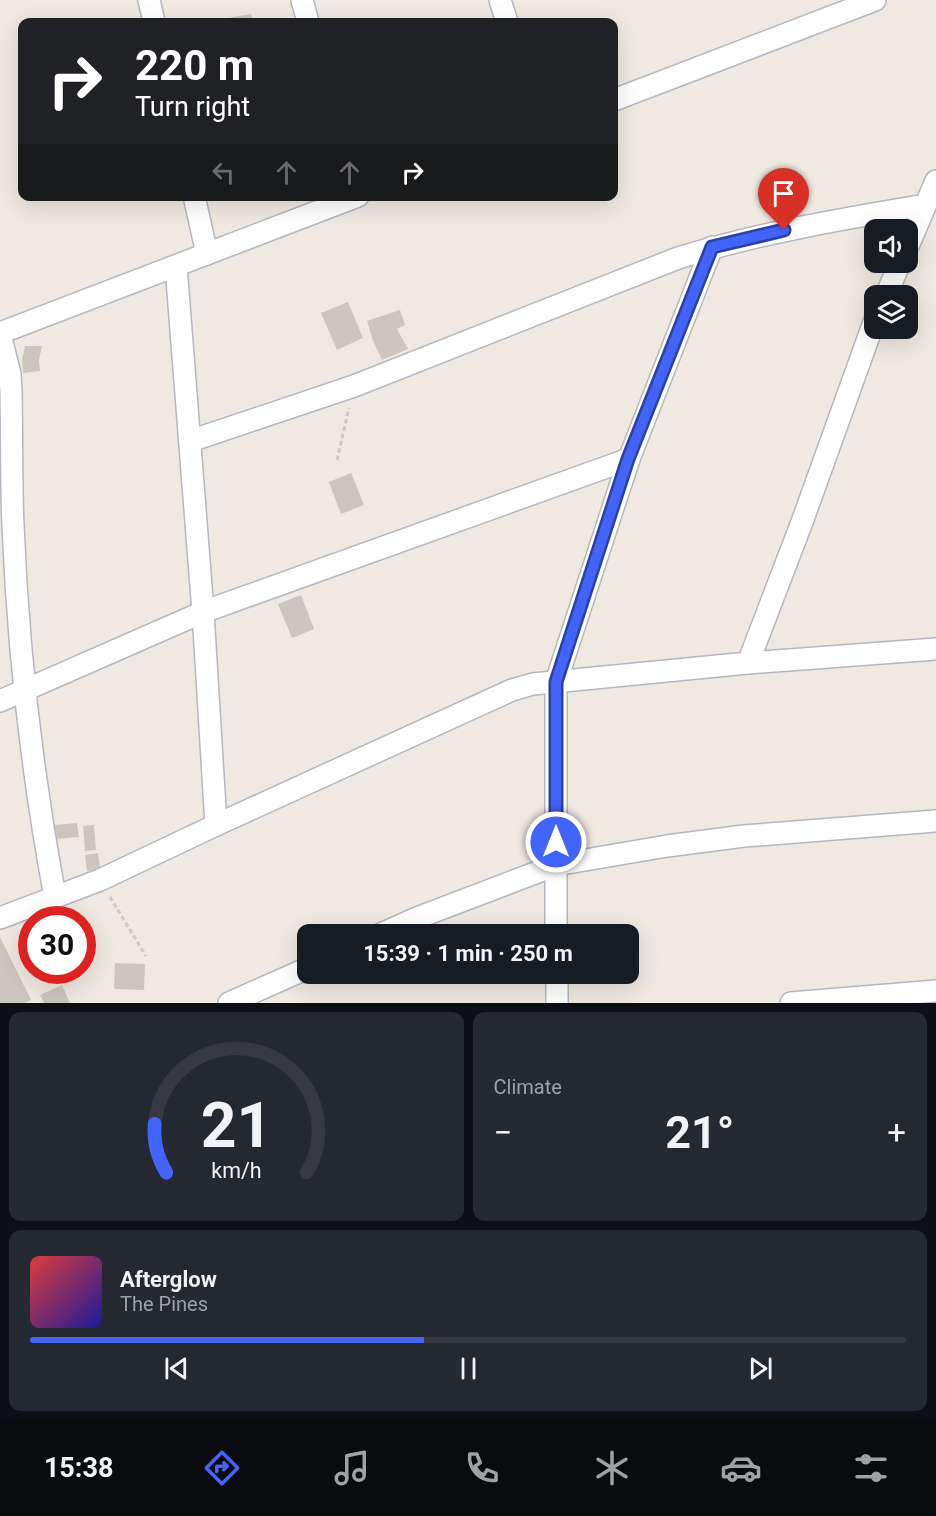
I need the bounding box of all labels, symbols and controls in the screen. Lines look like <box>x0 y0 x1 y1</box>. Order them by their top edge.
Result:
text: 220 m <box>135 41 254 90</box>
icon: right <box>36 42 114 120</box>
text: Turn right <box>135 91 250 123</box>
icon: left <box>207 156 240 189</box>
icon: ahead <box>270 156 303 189</box>
icon: ahead <box>333 156 366 189</box>
icon: right <box>396 156 429 189</box>
pin <box>758 168 809 230</box>
icon: arrive <box>767 177 800 210</box>
map controls <box>864 219 918 339</box>
button: sound <box>864 219 918 273</box>
button: layers <box>864 285 918 339</box>
position arrow <box>524 810 588 874</box>
speed limit sign: 30 <box>18 906 96 984</box>
text: 15:39 · 1 min · 250 m <box>363 941 573 966</box>
text: Climate <box>494 1075 562 1099</box>
text: 21 <box>200 1089 272 1162</box>
text: 21° <box>665 1106 734 1159</box>
text: − <box>494 1113 512 1152</box>
text: + <box>887 1113 906 1152</box>
text: km/h <box>211 1159 261 1184</box>
text: Afterglow <box>120 1267 217 1292</box>
text: The Pines <box>120 1292 208 1316</box>
icon: previous <box>160 1352 193 1385</box>
icon: pause <box>452 1352 485 1385</box>
icon: next <box>744 1352 777 1385</box>
icon: directions <box>201 1447 243 1489</box>
icon: music <box>331 1447 373 1489</box>
icon: phone <box>461 1447 503 1489</box>
icon: climate <box>591 1447 633 1489</box>
icon: car <box>720 1447 762 1489</box>
icon: filters <box>850 1447 892 1489</box>
text: 15:38 <box>44 1452 113 1484</box>

